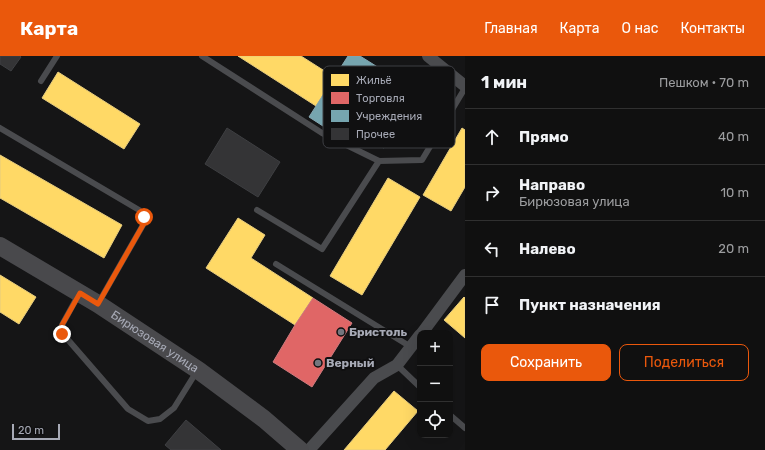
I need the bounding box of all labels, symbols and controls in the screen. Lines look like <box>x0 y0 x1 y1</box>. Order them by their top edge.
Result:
text: Карта <box>20 17 78 40</box>
text: Главная <box>484 20 538 37</box>
text: Карта <box>560 20 600 37</box>
text: О нас <box>622 20 658 37</box>
text: Контакты <box>680 20 745 37</box>
legend <box>323 66 455 148</box>
text: 1 мин <box>481 72 527 92</box>
text: Жильё <box>356 74 392 87</box>
text: Пешком · 70 m <box>659 75 749 90</box>
text: Торговля <box>356 92 405 105</box>
text: Учреждения <box>356 110 422 123</box>
icon: ahead <box>481 126 503 148</box>
text: Прочее <box>356 128 395 141</box>
text: Прямо <box>519 128 569 146</box>
text: 40 m <box>718 129 749 144</box>
text: Направо <box>519 176 585 194</box>
icon: right <box>481 182 503 204</box>
text: 10 m <box>720 185 749 200</box>
text: Бирюзовая улица <box>519 194 630 209</box>
route start <box>135 208 153 226</box>
icon: left <box>481 238 503 260</box>
text: Налево <box>519 240 576 258</box>
text: 20 m <box>718 241 749 256</box>
icon: arrive <box>481 294 503 316</box>
text: Пункт назначения <box>519 296 661 314</box>
street label: Бирюзовая улица <box>108 308 201 376</box>
route end <box>53 325 71 343</box>
place label: Бристоль <box>349 325 408 339</box>
marker: Бристоль <box>336 327 346 337</box>
map controls <box>417 330 453 438</box>
button: + <box>417 330 453 366</box>
button: Сохранить <box>481 344 611 381</box>
button: Поделиться <box>619 344 749 381</box>
place label: Верный <box>326 356 375 370</box>
marker: Верный <box>313 358 323 368</box>
button: − <box>417 366 453 402</box>
button: locate <box>417 402 453 438</box>
scale bar <box>12 422 60 441</box>
text: 20 m <box>18 424 44 437</box>

